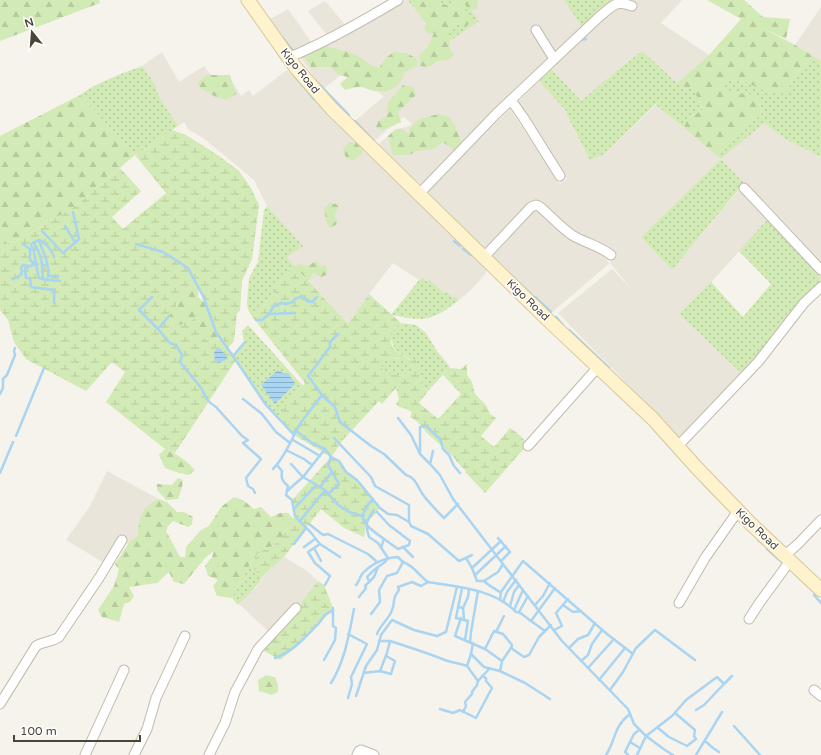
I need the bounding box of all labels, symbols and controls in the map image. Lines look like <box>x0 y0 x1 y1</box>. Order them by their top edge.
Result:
north arrow <box>12 12 52 52</box>
text: N <box>23 15 35 30</box>
street label: Kigo Road <box>278 46 322 96</box>
street label: Kigo Road <box>504 276 552 324</box>
street label: Kigo Road <box>733 505 781 553</box>
scale bar <box>14 717 140 743</box>
text: 100 m <box>20 724 57 738</box>

